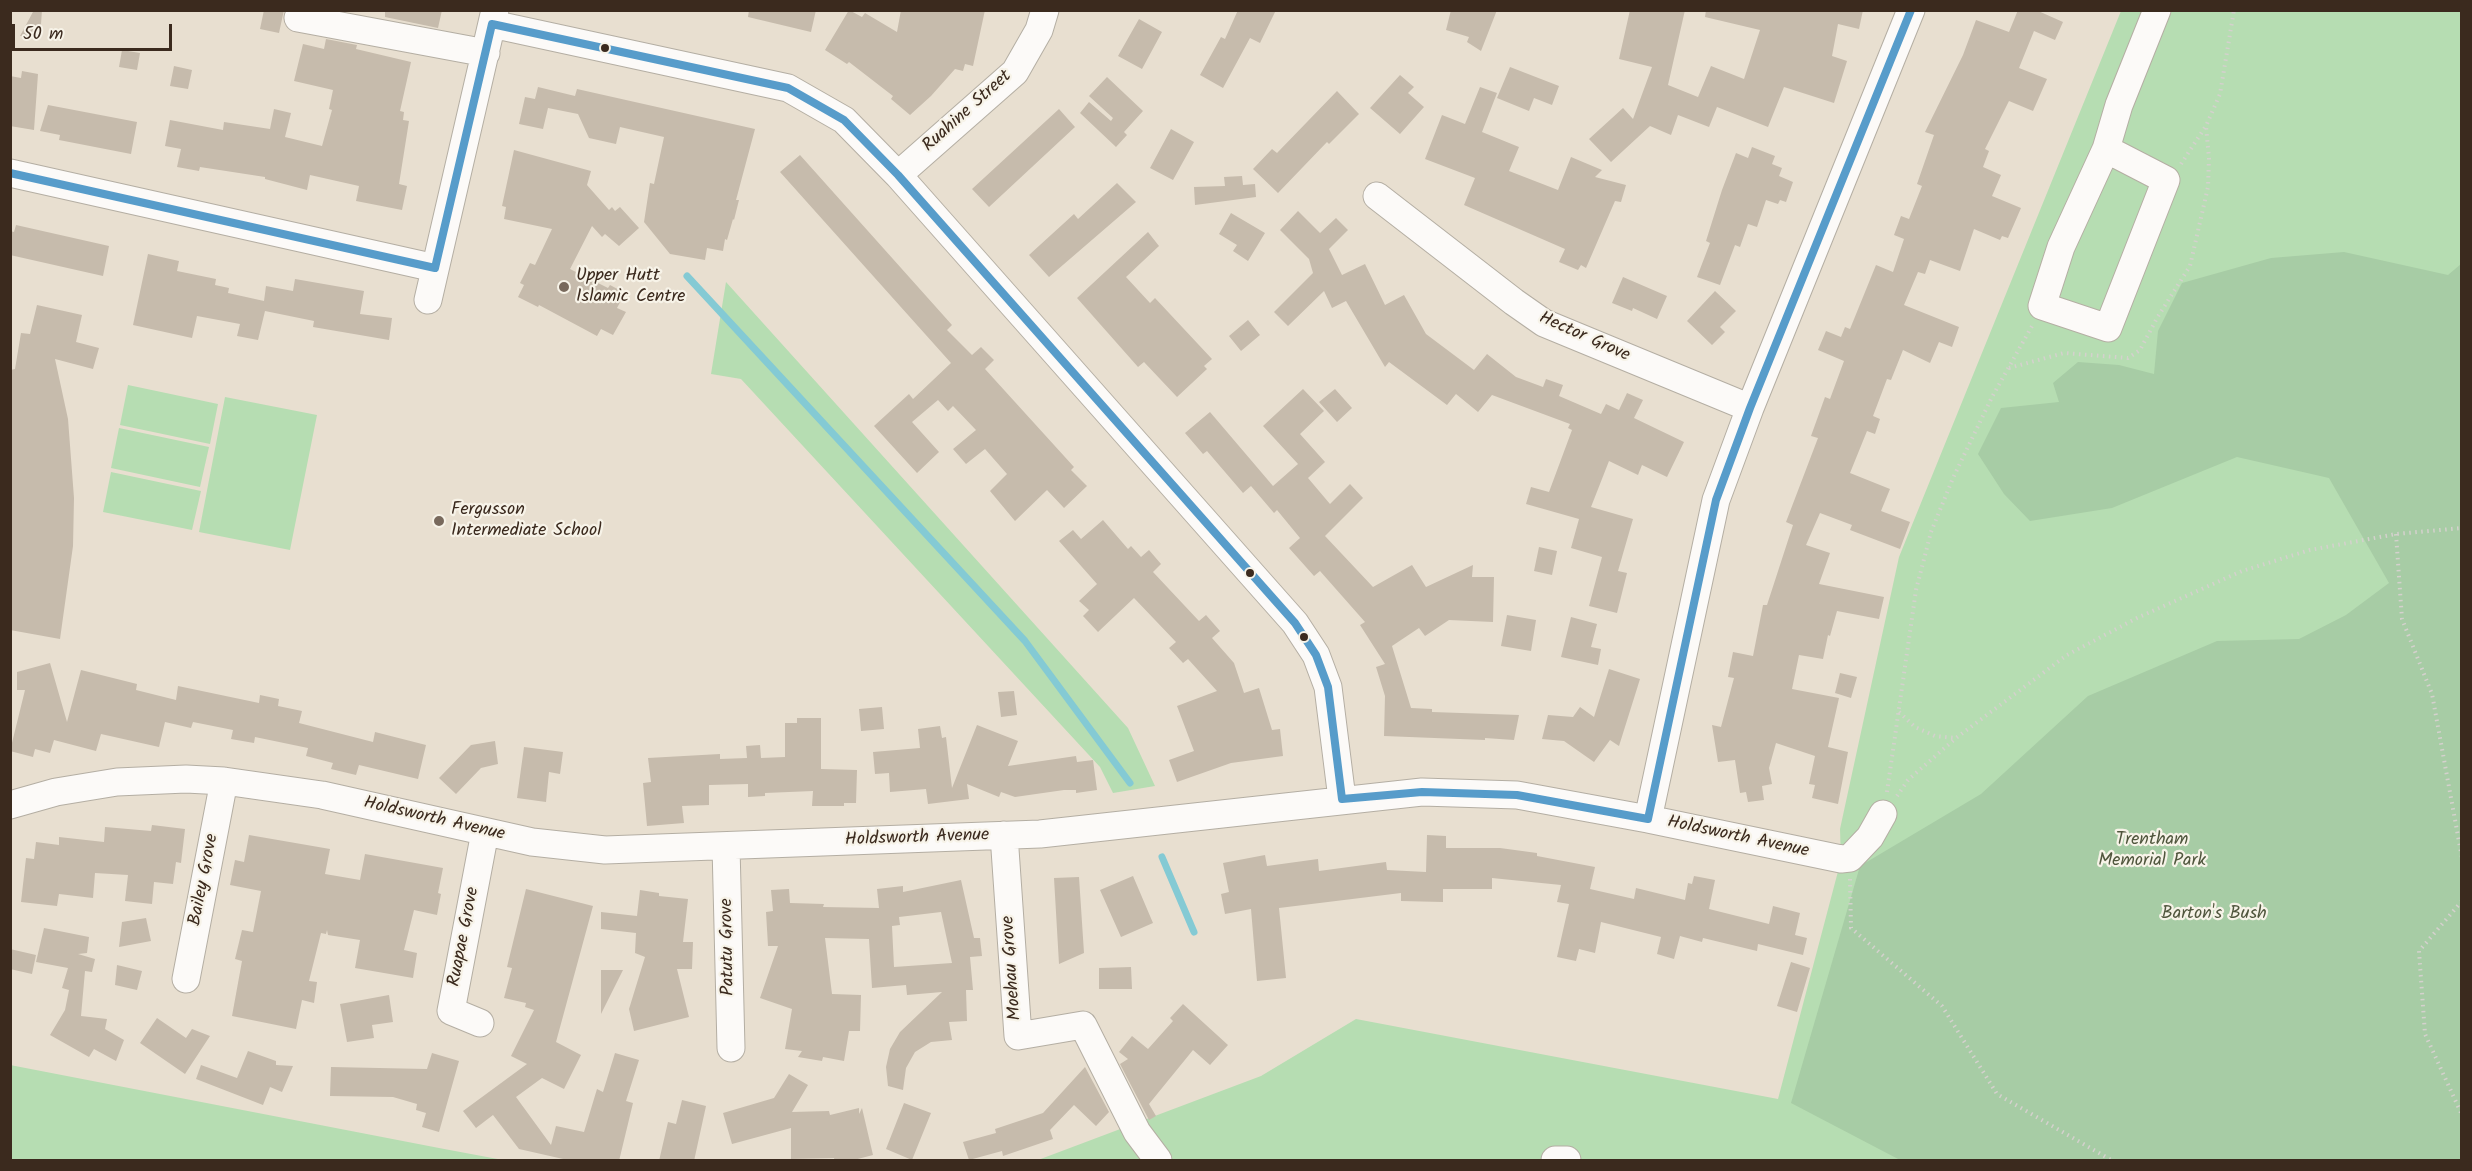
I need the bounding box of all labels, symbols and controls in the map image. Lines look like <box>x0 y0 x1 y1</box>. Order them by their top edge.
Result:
scale bar <box>15 12 176 50</box>
text: 50 m <box>23 20 63 49</box>
unlabelled marker <box>599 42 611 54</box>
street label: Ruahine Street <box>919 66 1017 158</box>
place label: Upper Hutt Islamic Centre <box>576 266 685 308</box>
marker: Upper Hutt Islamic Centre <box>557 280 571 294</box>
street label: Hector Grove <box>1535 308 1633 368</box>
place label: Fergusson Intermediate School <box>451 500 602 542</box>
marker: Fergusson Intermediate School <box>432 514 446 528</box>
unlabelled marker <box>1244 567 1256 579</box>
unlabelled marker <box>1298 631 1310 643</box>
street label: Holdsworth Avenue <box>361 793 507 847</box>
street label: Holdsworth Avenue <box>1665 812 1811 864</box>
street label: Holdsworth Avenue <box>845 826 989 852</box>
park label: Trentham Memorial Park <box>2098 830 2206 872</box>
street label: Bailey Grove <box>186 832 224 928</box>
street label: Ruapae Grove <box>445 885 485 989</box>
street label: Patutu Grove <box>717 898 741 996</box>
park label: Barton's Bush <box>2161 904 2267 926</box>
street label: Moehau Grove <box>999 915 1027 1021</box>

